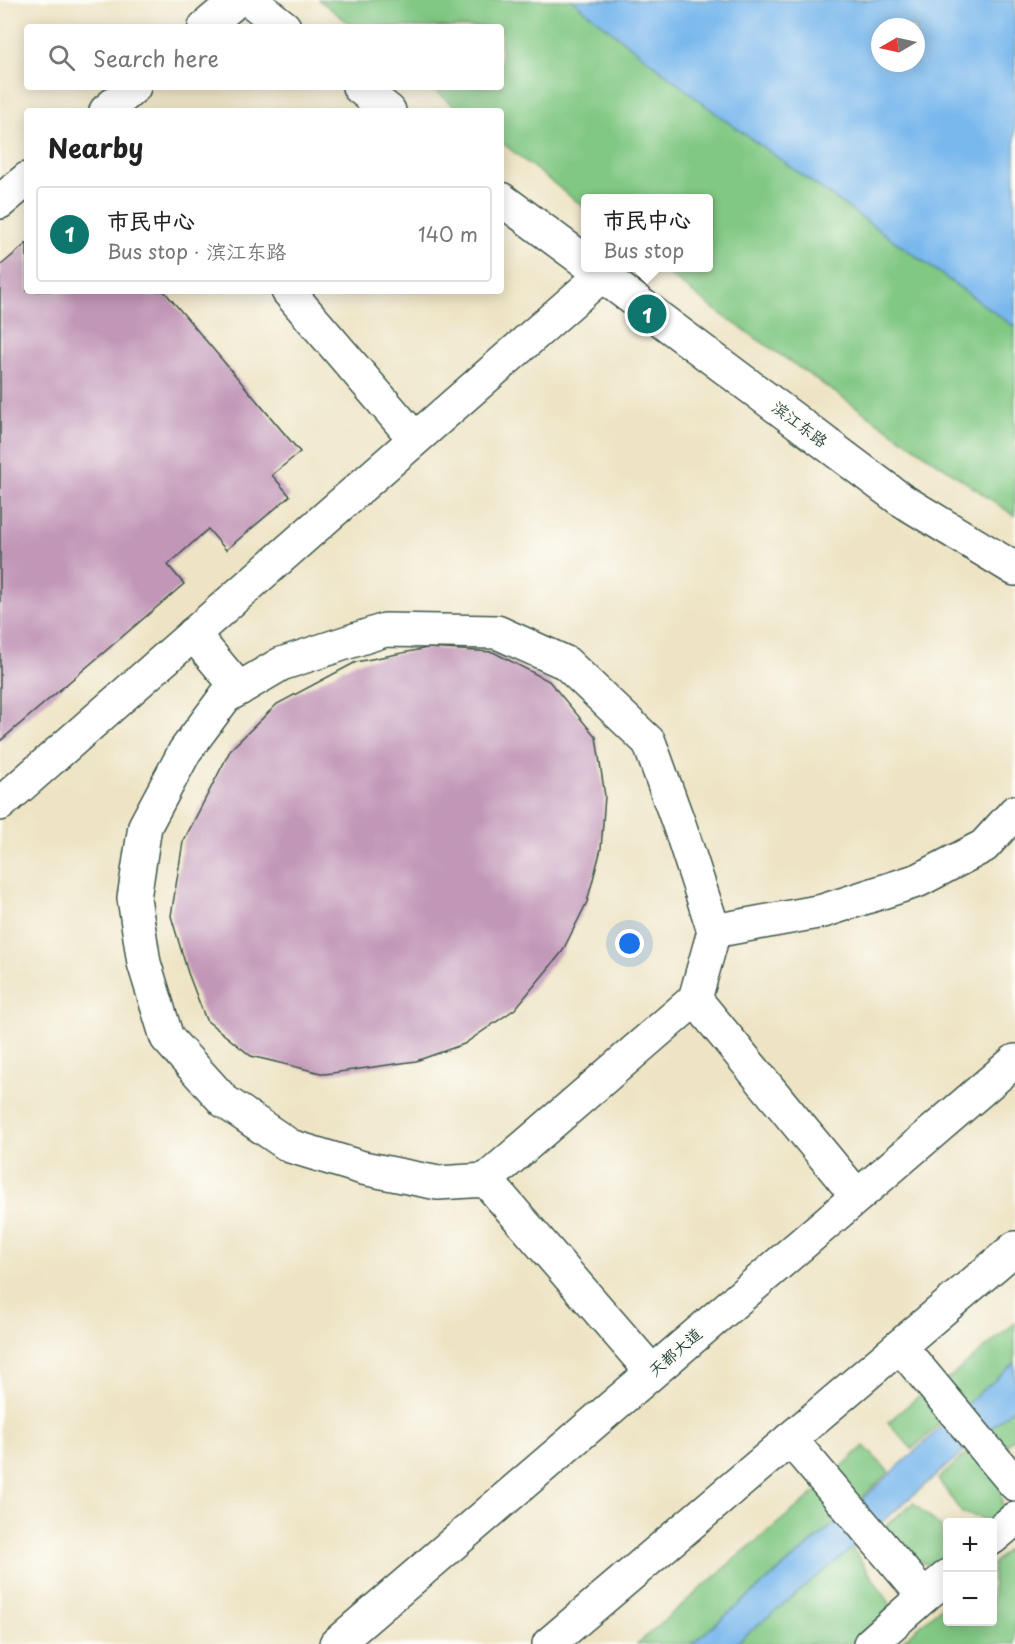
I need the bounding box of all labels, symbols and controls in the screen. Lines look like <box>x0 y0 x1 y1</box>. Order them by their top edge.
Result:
north arrow <box>871 18 925 72</box>
search box <box>24 24 504 90</box>
icon: search <box>45 41 78 74</box>
text: Search here <box>93 41 219 74</box>
text: Nearby <box>48 128 143 167</box>
popup <box>581 194 713 272</box>
text: 市民中心 <box>603 202 691 235</box>
text: 市民中心 <box>107 203 195 236</box>
text: 1 <box>65 219 74 249</box>
text: 140 m <box>418 219 478 249</box>
text: Bus stop <box>603 235 684 265</box>
text: Bus stop · 滨江东路 <box>107 236 286 266</box>
pin: 1 <box>628 292 666 336</box>
street label: 滨江东路 <box>768 394 833 452</box>
your location <box>615 929 644 958</box>
street label: 天都大道 <box>642 1321 706 1381</box>
map controls <box>943 1518 997 1626</box>
button: + <box>943 1518 997 1572</box>
button: − <box>943 1572 997 1626</box>

